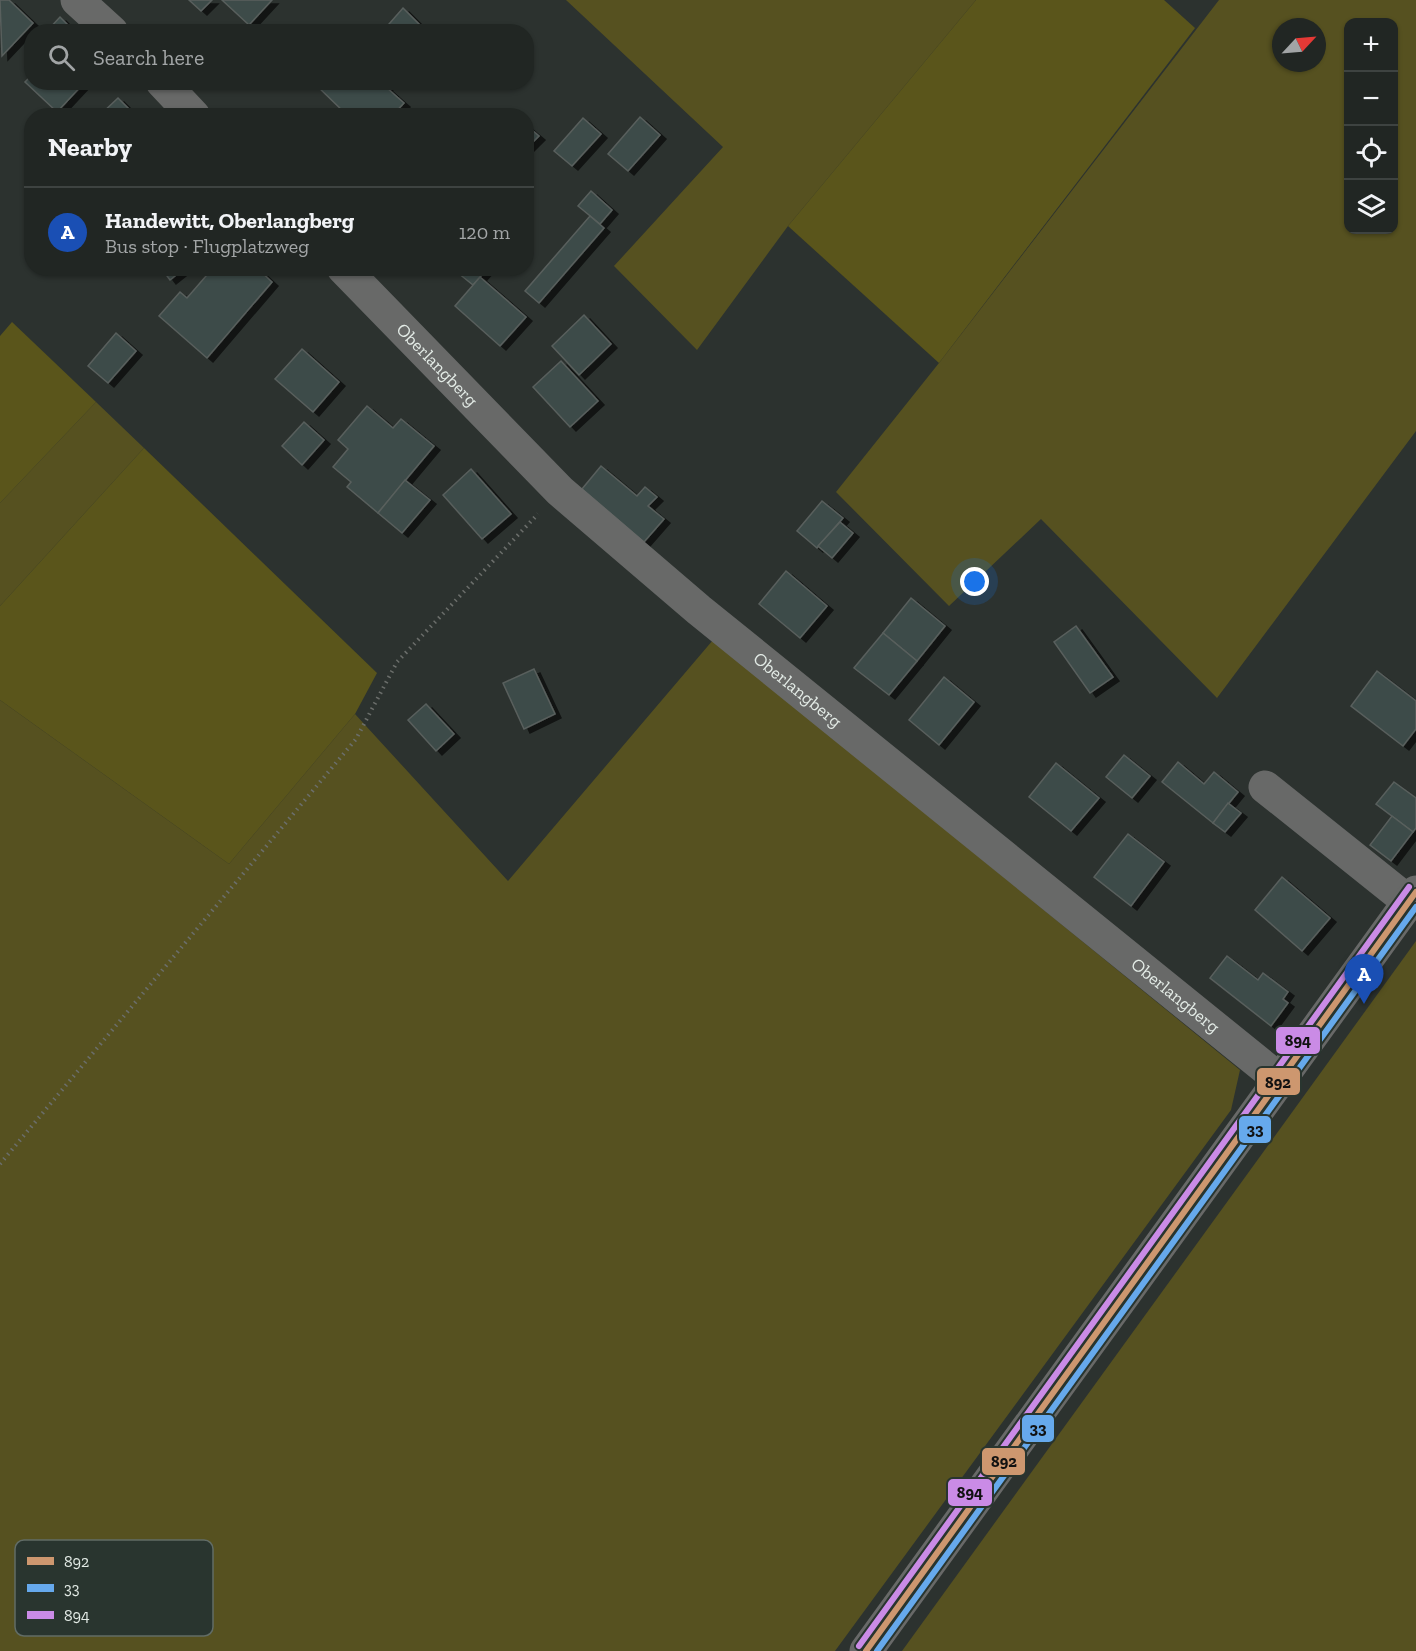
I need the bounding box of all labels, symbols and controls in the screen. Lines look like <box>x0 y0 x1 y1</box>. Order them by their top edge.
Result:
north arrow <box>1272 18 1326 72</box>
map controls <box>1344 18 1398 234</box>
button: + <box>1344 18 1398 72</box>
search box <box>24 24 534 90</box>
icon: search <box>45 41 78 74</box>
text: Search here <box>93 44 204 71</box>
button: − <box>1344 72 1398 126</box>
button: locate <box>1344 126 1398 180</box>
text: Nearby <box>48 131 132 163</box>
button: layers <box>1344 180 1398 234</box>
text: Handewitt, Oberlangberg <box>105 207 354 234</box>
text: A <box>61 220 74 244</box>
text: 120 m <box>459 220 510 244</box>
text: Bus stop · Flugplatzweg <box>105 234 309 258</box>
street label: Oberlangberg <box>392 318 483 411</box>
your location <box>960 567 989 596</box>
street label: Oberlangberg <box>749 647 847 732</box>
street label: Oberlangberg <box>1127 953 1224 1038</box>
pin: A <box>1344 954 1384 1004</box>
line badge: 894 <box>1275 1026 1321 1055</box>
text: 894 <box>1285 1031 1311 1050</box>
line badge: 892 <box>1256 1067 1301 1096</box>
text: 892 <box>1265 1073 1291 1092</box>
line badge: 33 <box>1238 1115 1272 1144</box>
text: 33 <box>1246 1120 1264 1139</box>
line badge: 33 <box>1021 1414 1055 1443</box>
text: 33 <box>1029 1419 1047 1438</box>
line badge: 892 <box>981 1447 1026 1476</box>
text: 892 <box>991 1452 1017 1471</box>
line badge: 894 <box>947 1478 993 1507</box>
text: 894 <box>957 1483 983 1502</box>
legend <box>15 1540 213 1636</box>
text: 892 <box>64 1552 89 1571</box>
text: 33 <box>64 1579 80 1598</box>
text: 894 <box>64 1606 90 1625</box>

